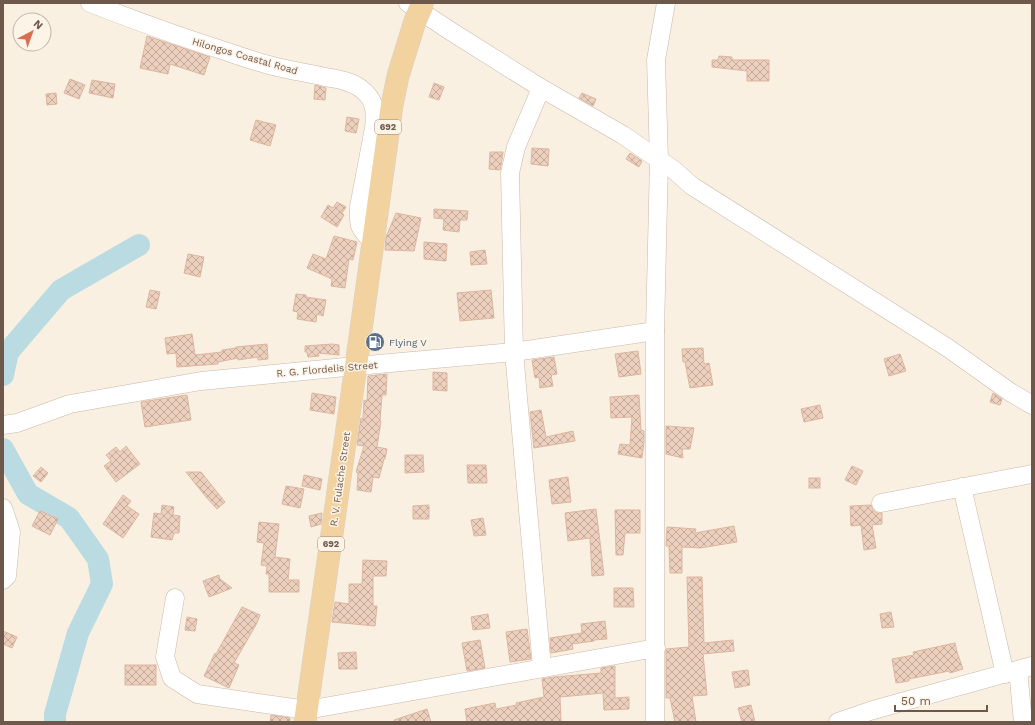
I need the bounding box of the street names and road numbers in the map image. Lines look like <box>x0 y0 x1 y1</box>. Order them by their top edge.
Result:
street label: Hilongos Coastal Road <box>191 36 299 76</box>
road number: 692 <box>375 120 401 134</box>
street label: R. G. Flordelis Street <box>276 359 379 379</box>
street label: R. V. Fulache Street <box>328 430 352 527</box>
road number: 692 <box>318 537 344 551</box>

